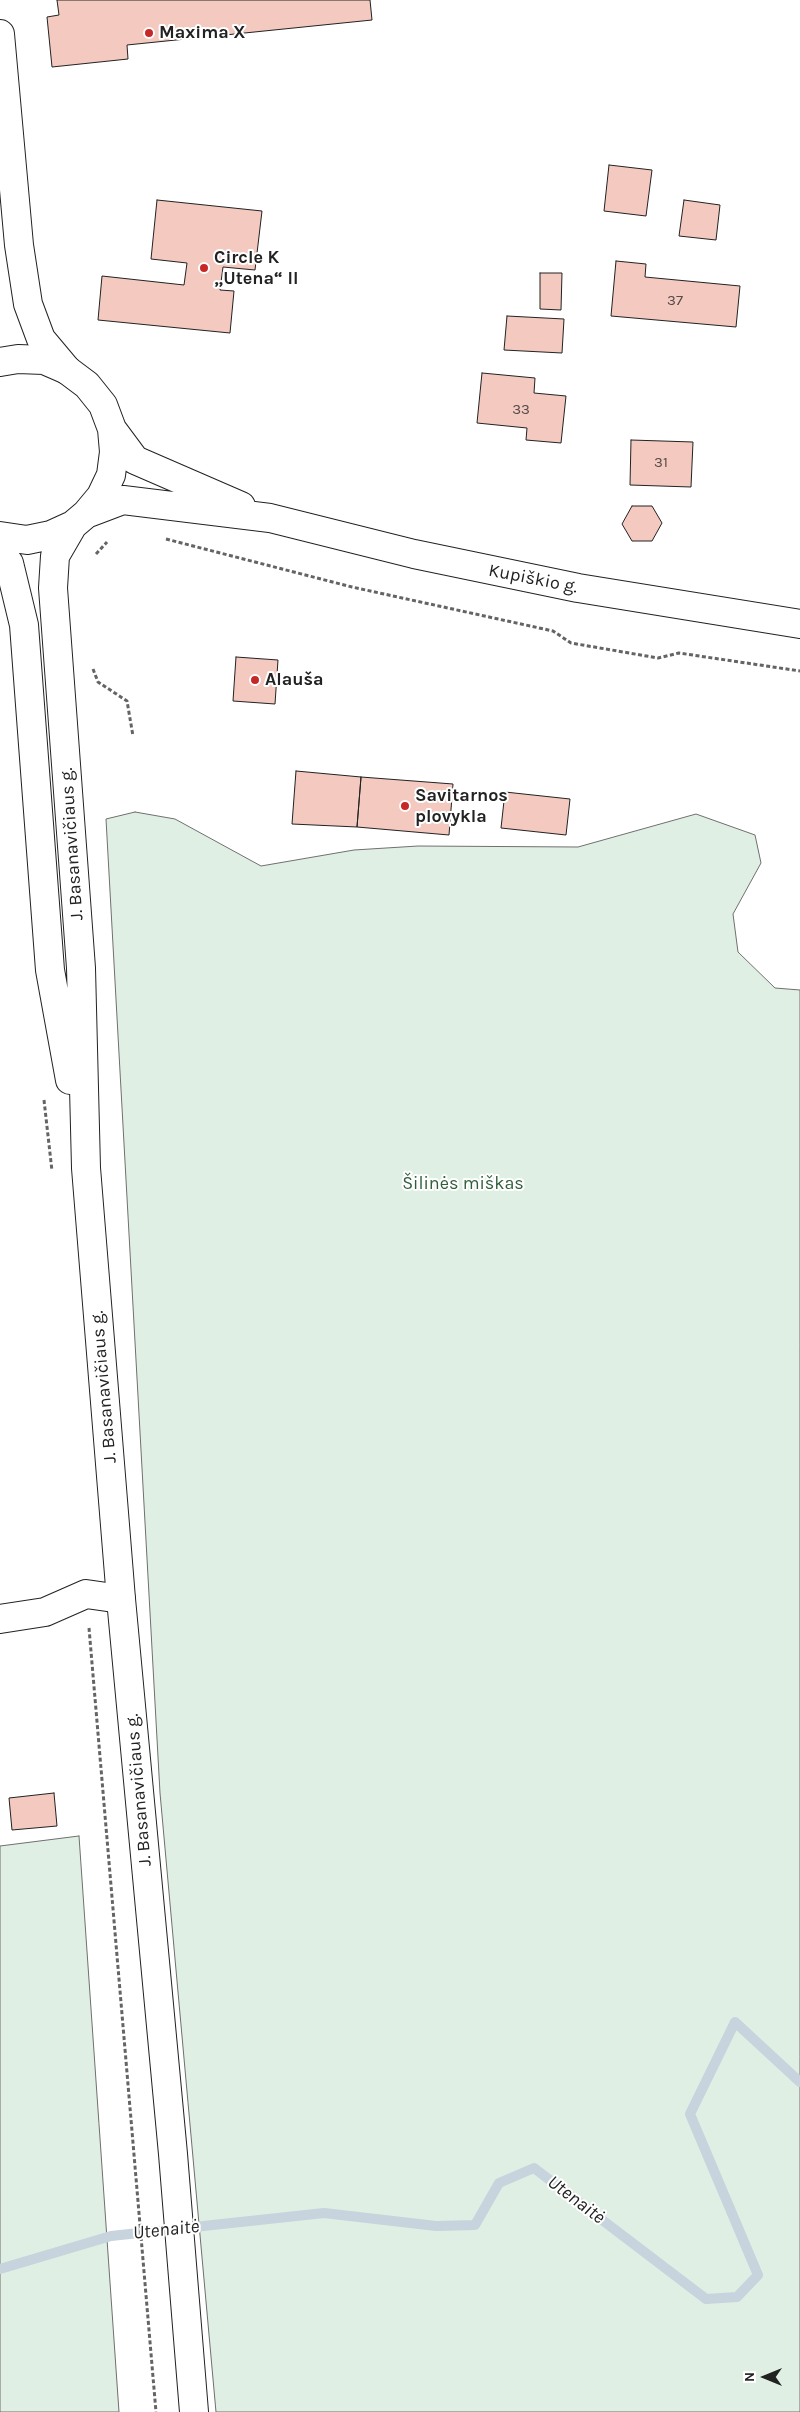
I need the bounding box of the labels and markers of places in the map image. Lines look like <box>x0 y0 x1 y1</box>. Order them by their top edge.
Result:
place label: Maxima X <box>159 22 246 44</box>
marker: Maxima X <box>143 27 155 39</box>
place label: Circle K „Utena“ II <box>214 247 298 290</box>
marker: Circle K „Utena“ II <box>198 262 210 274</box>
place label: Alauša <box>265 669 324 691</box>
marker: Alauša <box>249 674 261 686</box>
place label: Savitarnos plovykla <box>415 785 508 828</box>
marker: Savitarnos plovykla <box>399 800 411 812</box>

